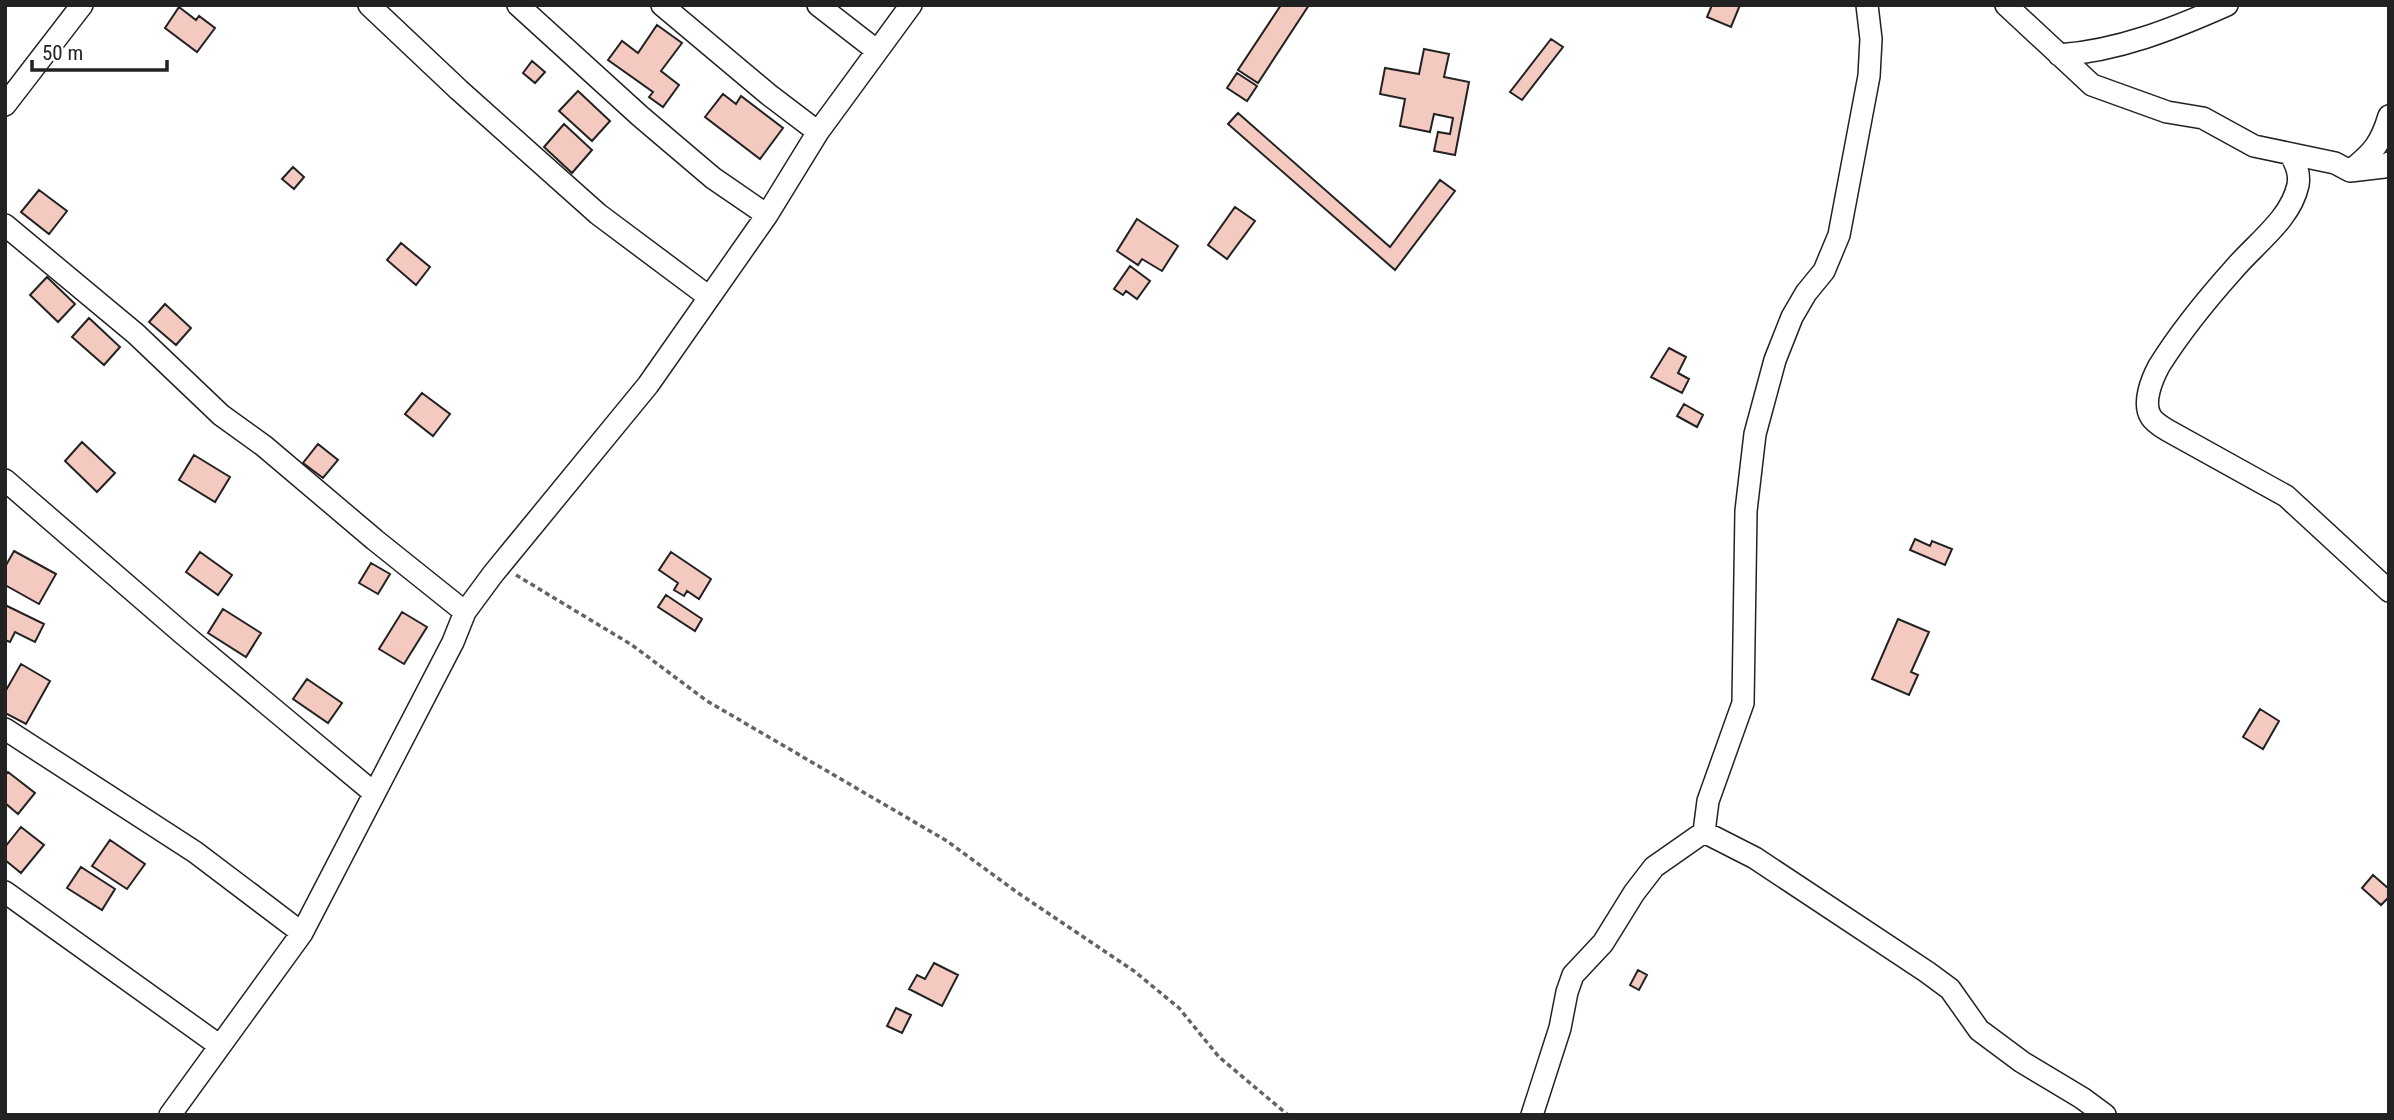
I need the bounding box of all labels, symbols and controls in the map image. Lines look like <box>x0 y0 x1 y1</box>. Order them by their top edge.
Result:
scale bar <box>32 28 166 72</box>
text: 50 m <box>42 41 83 65</box>

